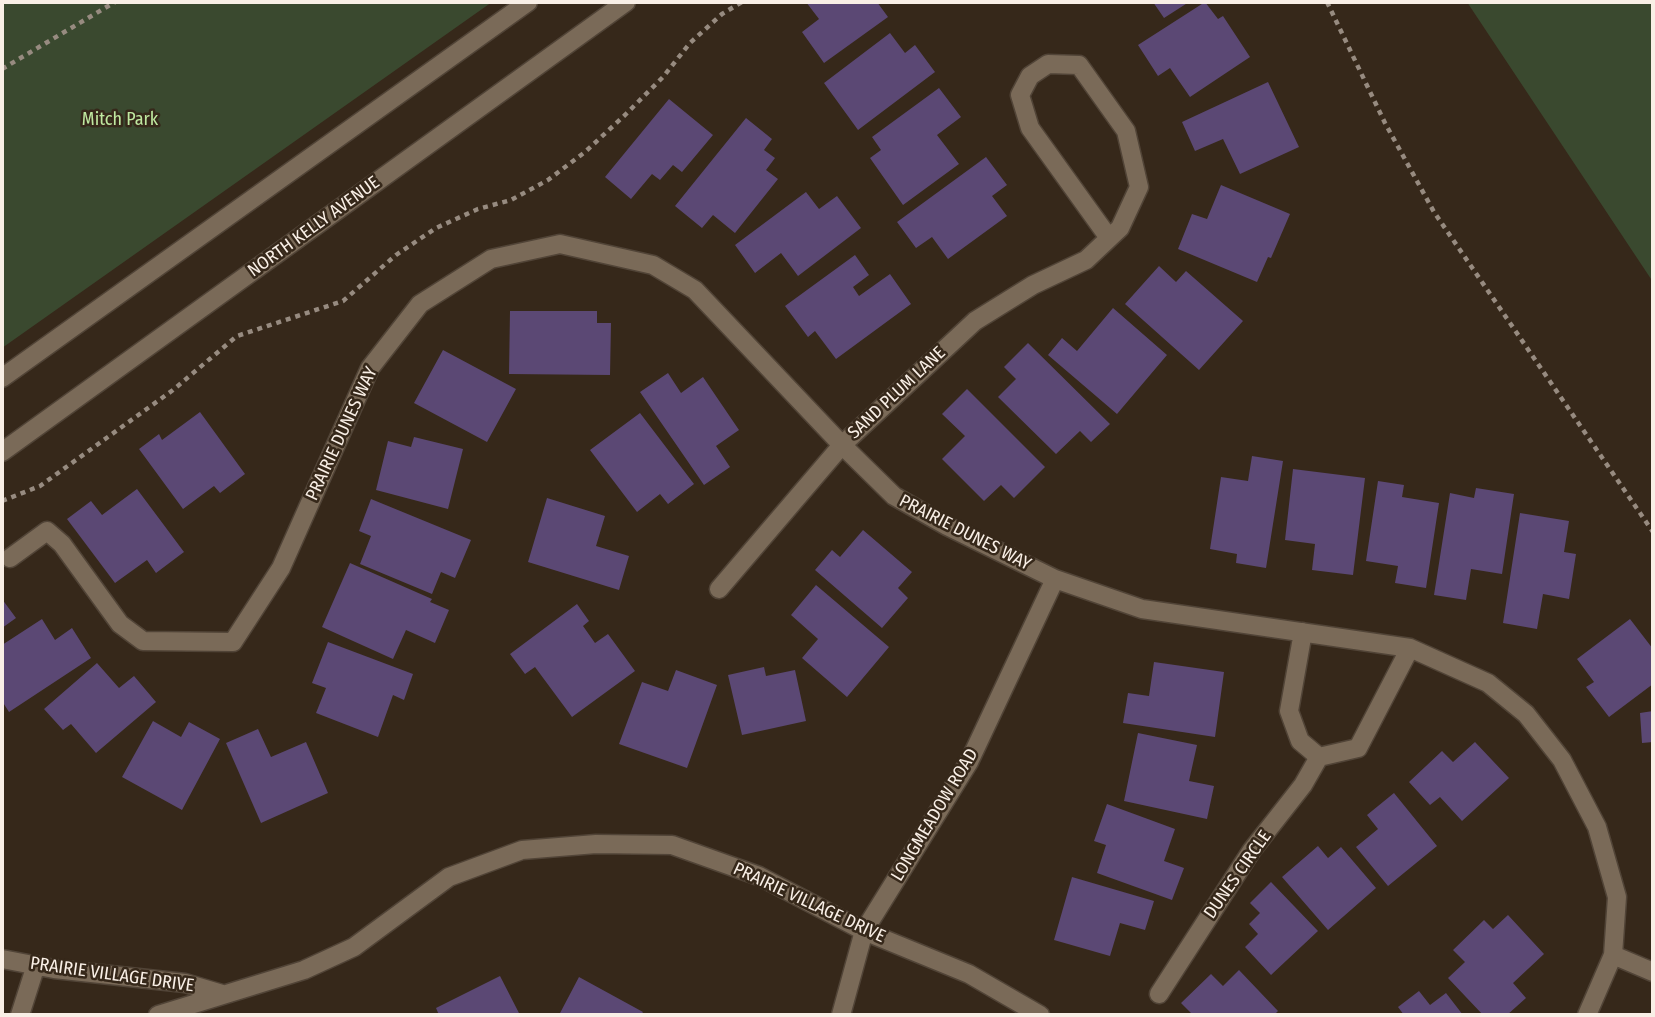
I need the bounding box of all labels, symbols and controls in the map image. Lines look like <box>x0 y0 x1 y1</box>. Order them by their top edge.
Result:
park label: Mitch Park <box>82 109 158 131</box>
street label: NORTH KELLY AVENUE <box>244 172 384 282</box>
street label: SAND PLUM LANE <box>844 342 950 444</box>
street label: PRAIRIE DUNES WAY <box>302 364 382 504</box>
street label: PRAIRIE DUNES WAY <box>895 490 1035 576</box>
street label: LONGMEADOW ROAD <box>887 745 983 885</box>
street label: DUNES CIRCLE <box>1200 827 1276 923</box>
street label: PRAIRIE VILLAGE DRIVE <box>730 858 888 948</box>
street label: PRAIRIE VILLAGE DRIVE <box>29 953 195 997</box>

